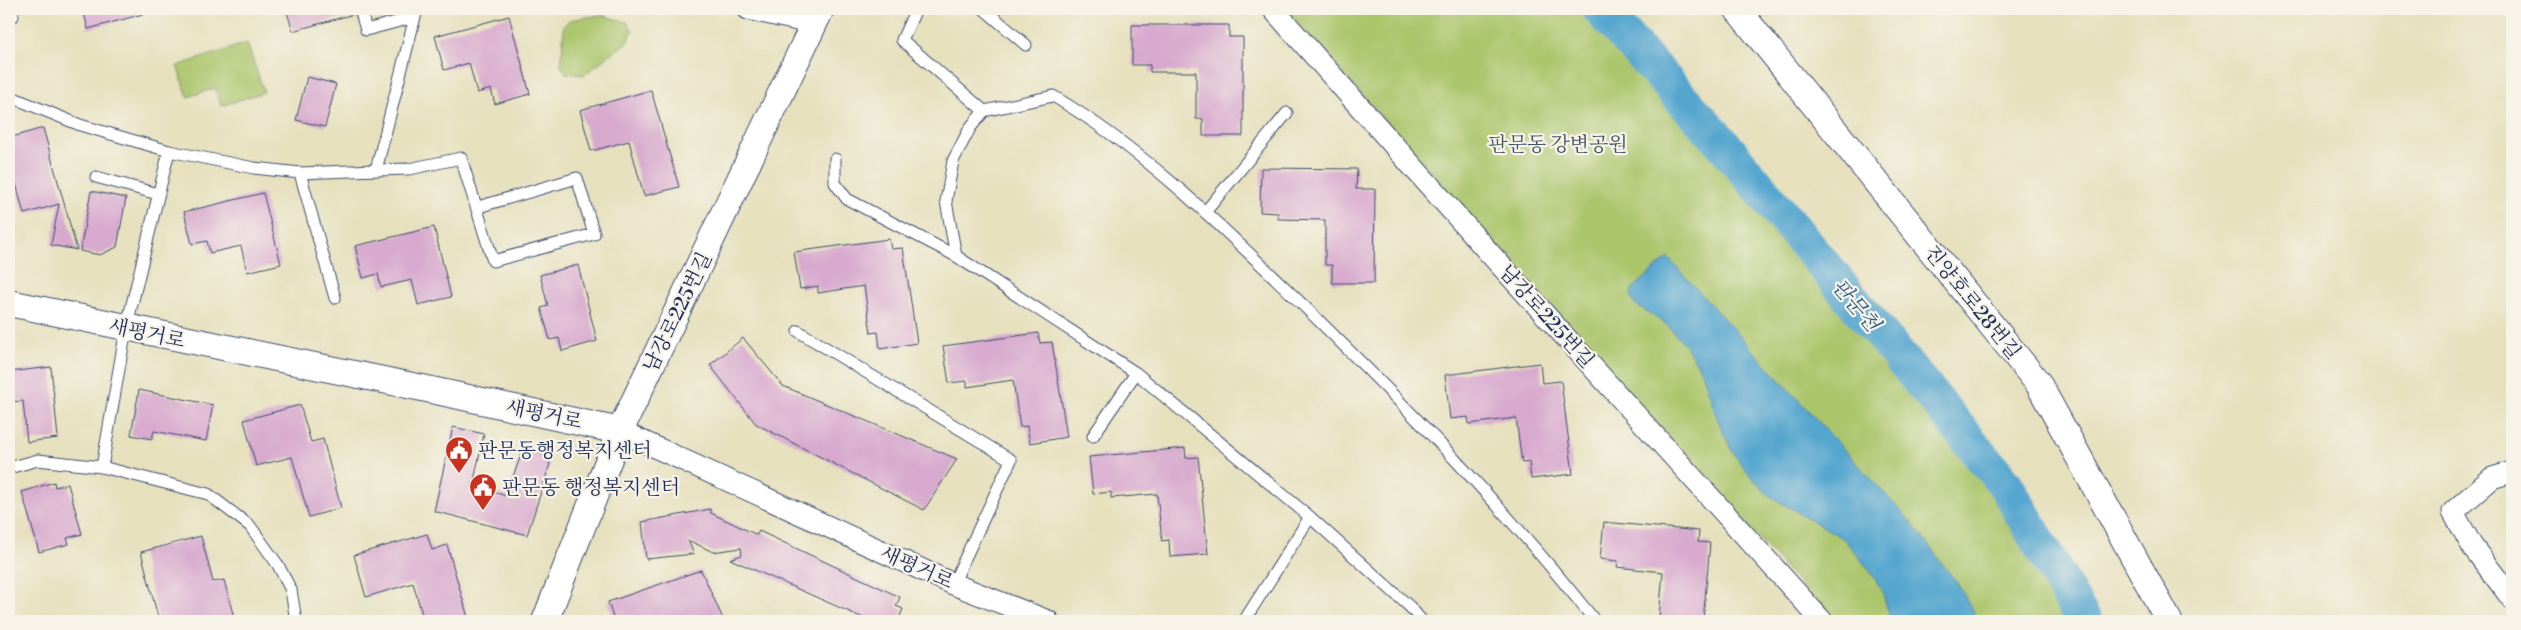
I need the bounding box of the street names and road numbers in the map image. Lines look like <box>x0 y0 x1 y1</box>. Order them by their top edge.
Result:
street label: 진양호로28번길 <box>1918 241 2025 365</box>
street label: 남강로225번길 <box>639 249 718 377</box>
street label: 남강로225번길 <box>1493 260 1599 374</box>
street label: 새평거로 <box>106 314 187 355</box>
street label: 새평거로 <box>503 395 584 436</box>
street label: 새평거로 <box>876 541 957 596</box>

